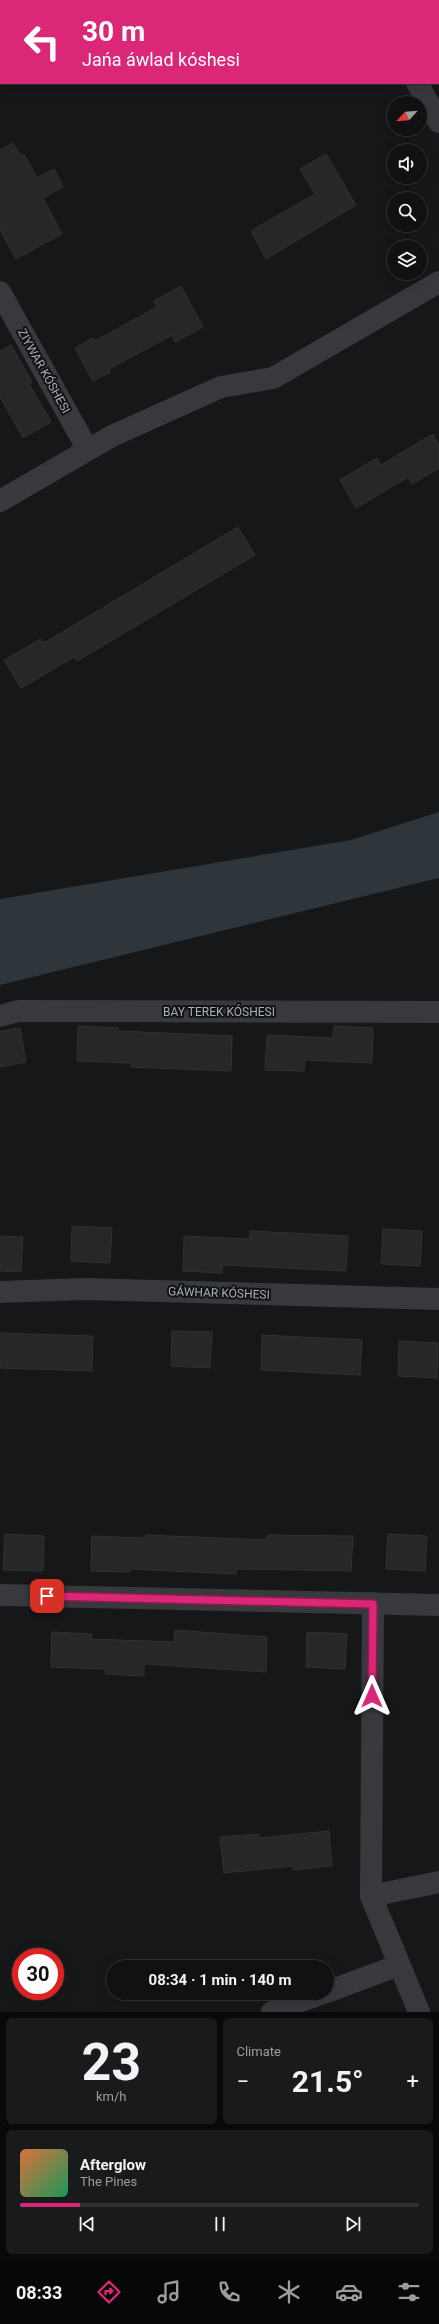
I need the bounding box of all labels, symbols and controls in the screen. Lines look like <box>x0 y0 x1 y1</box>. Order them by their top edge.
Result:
text: 30 m <box>82 15 145 48</box>
icon: left <box>16 16 68 68</box>
text: Jańa áwlad kóshesi <box>82 49 240 70</box>
north arrow <box>387 96 427 136</box>
map controls <box>387 96 427 280</box>
button: sound <box>387 144 427 184</box>
button: search <box>387 192 427 232</box>
button: layers <box>387 240 427 280</box>
street label: ZIYWAR KÓSHESI <box>15 326 74 416</box>
street label: BAY TEREK KÓSHESI <box>163 1004 275 1019</box>
street label: GÁWHAR KÓSHESI <box>168 1283 270 1302</box>
pin <box>30 1579 64 1613</box>
icon: arrive <box>36 1585 58 1607</box>
position arrow <box>351 1675 393 1717</box>
speed limit sign: 30 <box>12 1948 64 2000</box>
text: 08:34 · 1 min · 140 m <box>149 1971 291 1989</box>
text: 23 <box>81 2032 141 2093</box>
text: Climate <box>237 2044 281 2059</box>
text: 21.5° <box>292 2064 364 2099</box>
text: − <box>237 2069 249 2094</box>
text: + <box>407 2069 419 2094</box>
text: km/h <box>96 2089 127 2104</box>
text: Afterglow <box>80 2156 146 2174</box>
text: The Pines <box>80 2174 137 2189</box>
icon: previous <box>76 2213 98 2235</box>
icon: pause <box>209 2213 231 2235</box>
icon: next <box>342 2213 364 2235</box>
icon: directions <box>95 2278 123 2306</box>
icon: music <box>155 2278 183 2306</box>
icon: phone <box>215 2278 243 2306</box>
icon: climate <box>275 2278 303 2306</box>
icon: car <box>335 2278 363 2306</box>
icon: filters <box>395 2278 423 2306</box>
text: 08:33 <box>16 2282 62 2303</box>

